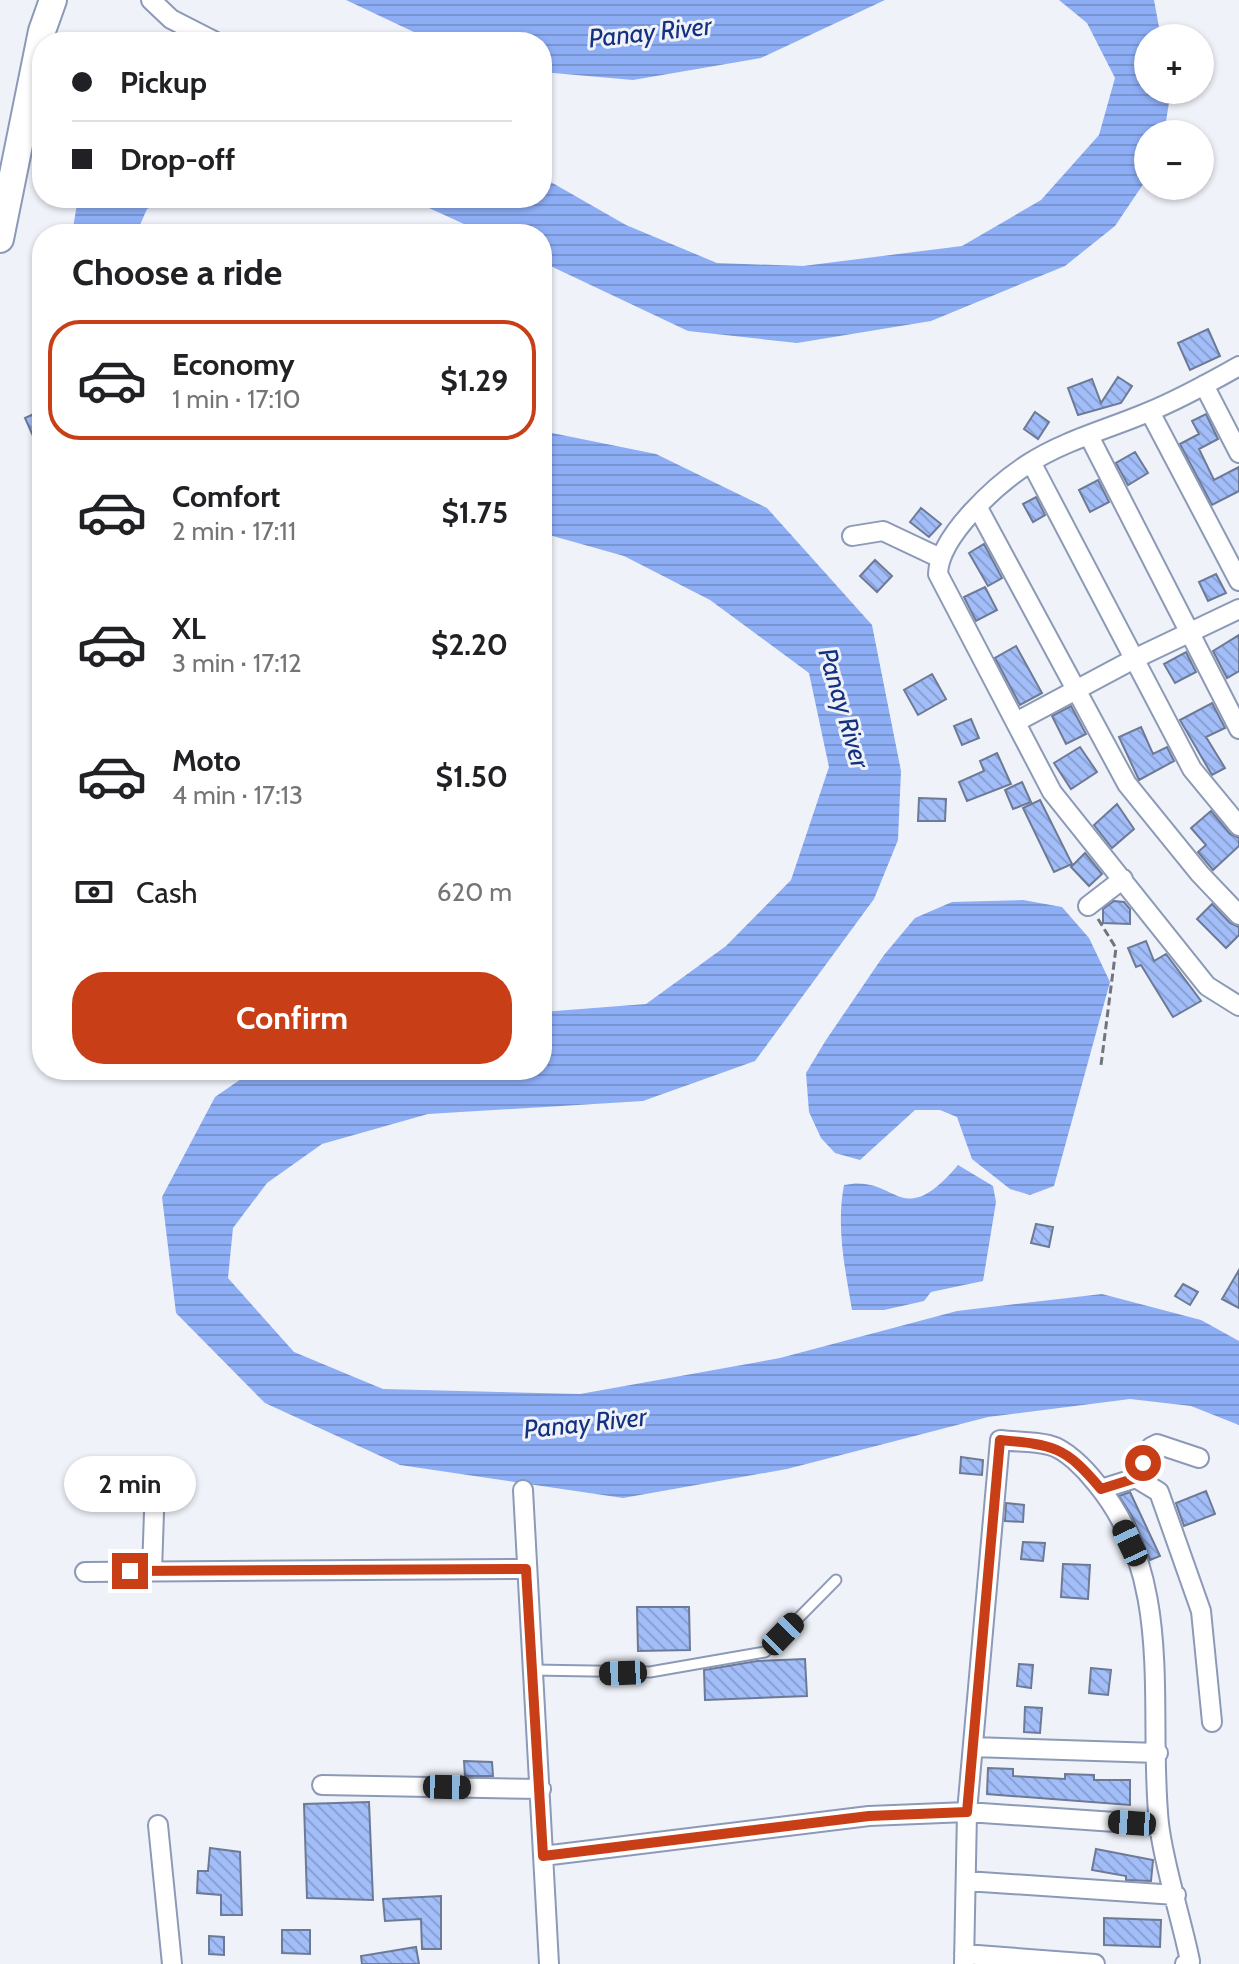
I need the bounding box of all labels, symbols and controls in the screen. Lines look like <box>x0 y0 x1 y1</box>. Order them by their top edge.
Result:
water label: Panay River <box>587 10 714 54</box>
map controls <box>1134 24 1214 200</box>
button: + <box>1134 24 1214 104</box>
text: Pickup <box>120 64 207 101</box>
button: − <box>1134 120 1214 200</box>
text: Drop-off <box>120 141 235 178</box>
text: Choose a ride <box>72 250 282 294</box>
icon: car <box>76 344 148 416</box>
text: Economy <box>172 346 295 383</box>
text: $1.29 <box>440 362 508 399</box>
text: 1 min · 17:10 <box>172 383 301 415</box>
icon: car <box>76 476 148 548</box>
text: Comfort <box>172 478 280 515</box>
text: $1.75 <box>441 494 508 531</box>
text: 2 min · 17:11 <box>172 515 296 547</box>
icon: car <box>76 608 148 680</box>
text: XL <box>172 610 206 647</box>
text: $2.20 <box>431 626 508 663</box>
water label: Panay River <box>812 644 877 773</box>
text: 3 min · 17:12 <box>172 647 302 679</box>
icon: car <box>76 740 148 812</box>
text: Moto <box>172 742 241 779</box>
text: $1.50 <box>436 758 508 795</box>
text: 4 min · 17:13 <box>172 779 303 811</box>
icon: cash <box>72 870 116 914</box>
text: Cash <box>136 874 198 911</box>
text: 620 m <box>437 876 512 908</box>
button: Confirm <box>72 972 512 1064</box>
water label: Panay River <box>522 1401 649 1445</box>
route start <box>1125 1445 1161 1481</box>
callout: 2 min <box>64 1455 196 1511</box>
text: 2 min <box>99 1468 161 1500</box>
car <box>1109 1516 1151 1570</box>
route end <box>112 1553 148 1589</box>
car <box>758 1608 808 1660</box>
car <box>599 1660 647 1686</box>
car <box>423 1775 471 1799</box>
car <box>1107 1809 1157 1837</box>

